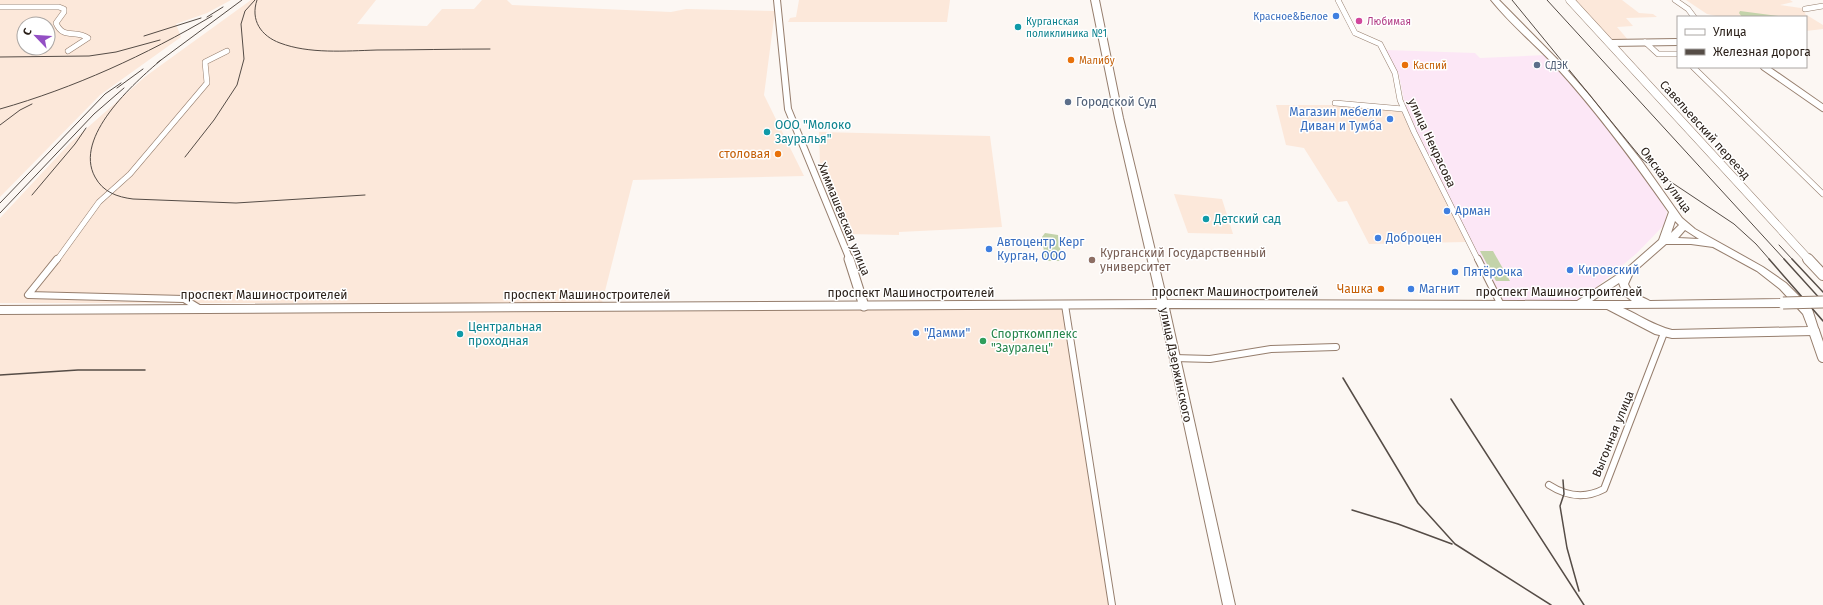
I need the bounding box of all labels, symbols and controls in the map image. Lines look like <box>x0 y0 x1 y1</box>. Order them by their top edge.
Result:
place label: Красное&Белое <box>1253 11 1328 23</box>
marker: Красное&Белое <box>1331 11 1341 21</box>
north arrow <box>16 16 56 56</box>
place label: Курганская поликлиника №1 <box>1026 16 1107 40</box>
marker: Любимая <box>1354 16 1364 26</box>
place label: Любимая <box>1367 16 1411 28</box>
legend <box>1677 16 1807 68</box>
marker: Курганская поликлиника №1 <box>1013 22 1023 32</box>
text: Улица <box>1713 25 1747 39</box>
text: С <box>20 26 35 38</box>
text: Железная дорога <box>1713 45 1811 59</box>
marker: Малибу <box>1066 55 1076 65</box>
place label: Малибу <box>1079 55 1115 67</box>
marker: Каспий <box>1400 60 1410 70</box>
place label: Каспий <box>1413 60 1447 72</box>
marker: СДЭК <box>1532 60 1542 70</box>
place label: СДЭК <box>1545 60 1568 72</box>
street label: Савельевский переезд <box>1657 78 1753 183</box>
place label: Городской Суд <box>1076 95 1157 109</box>
street label: улица Некрасова <box>1405 96 1459 190</box>
marker: Городской Суд <box>1063 97 1073 107</box>
place label: Магазин мебели Диван и Тумба <box>1289 105 1382 133</box>
marker: Магазин мебели Диван и Тумба <box>1385 114 1395 124</box>
place label: ООО "Молоко Зауралья" <box>775 118 851 146</box>
marker: ООО "Молоко Зауралья" <box>762 127 772 137</box>
street label: Омская улица <box>1637 144 1695 216</box>
place label: столовая <box>719 147 770 161</box>
marker: столовая <box>773 149 783 159</box>
street label: Химмашевская улица <box>815 160 873 278</box>
place label: Арман <box>1455 204 1491 218</box>
marker: Арман <box>1442 206 1452 216</box>
place label: Детский сад <box>1213 212 1281 226</box>
marker: Детский сад <box>1201 214 1211 224</box>
place label: Доброцен <box>1385 231 1442 245</box>
marker: Доброцен <box>1373 233 1383 243</box>
place label: Автоцентр Керг Курган, ООО <box>997 235 1085 263</box>
marker: Автоцентр Керг Курган, ООО <box>984 244 994 254</box>
place label: Курганский Государственный университет <box>1100 246 1266 274</box>
marker: Курганский Государственный университет <box>1087 255 1097 265</box>
place label: Кировский <box>1578 263 1640 277</box>
place label: Пятёрочка <box>1463 265 1523 279</box>
marker: Кировский <box>1565 265 1575 275</box>
marker: Пятёрочка <box>1450 267 1460 277</box>
place label: Чашка <box>1337 282 1373 296</box>
place label: Магнит <box>1419 282 1460 296</box>
marker: Чашка <box>1376 284 1386 294</box>
marker: Магнит <box>1406 284 1416 294</box>
street label: проспект Машиностроителей <box>1152 285 1318 299</box>
street label: проспект Машиностроителей <box>1476 285 1642 299</box>
street label: проспект Машиностроителей <box>828 286 994 300</box>
street label: проспект Машиностроителей <box>181 288 347 302</box>
street label: проспект Машиностроителей <box>504 288 670 302</box>
street label: улица Дзержинского <box>1157 306 1195 424</box>
place label: Центральная проходная <box>468 320 542 348</box>
place label: "Дамми" <box>924 326 971 340</box>
place label: Спорткомплекс "Зауралец" <box>991 327 1078 355</box>
marker: "Дамми" <box>911 328 921 338</box>
marker: Центральная проходная <box>455 329 465 339</box>
marker: Спорткомплекс "Зауралец" <box>978 336 988 346</box>
street label: Выгонная улица <box>1589 389 1637 479</box>

